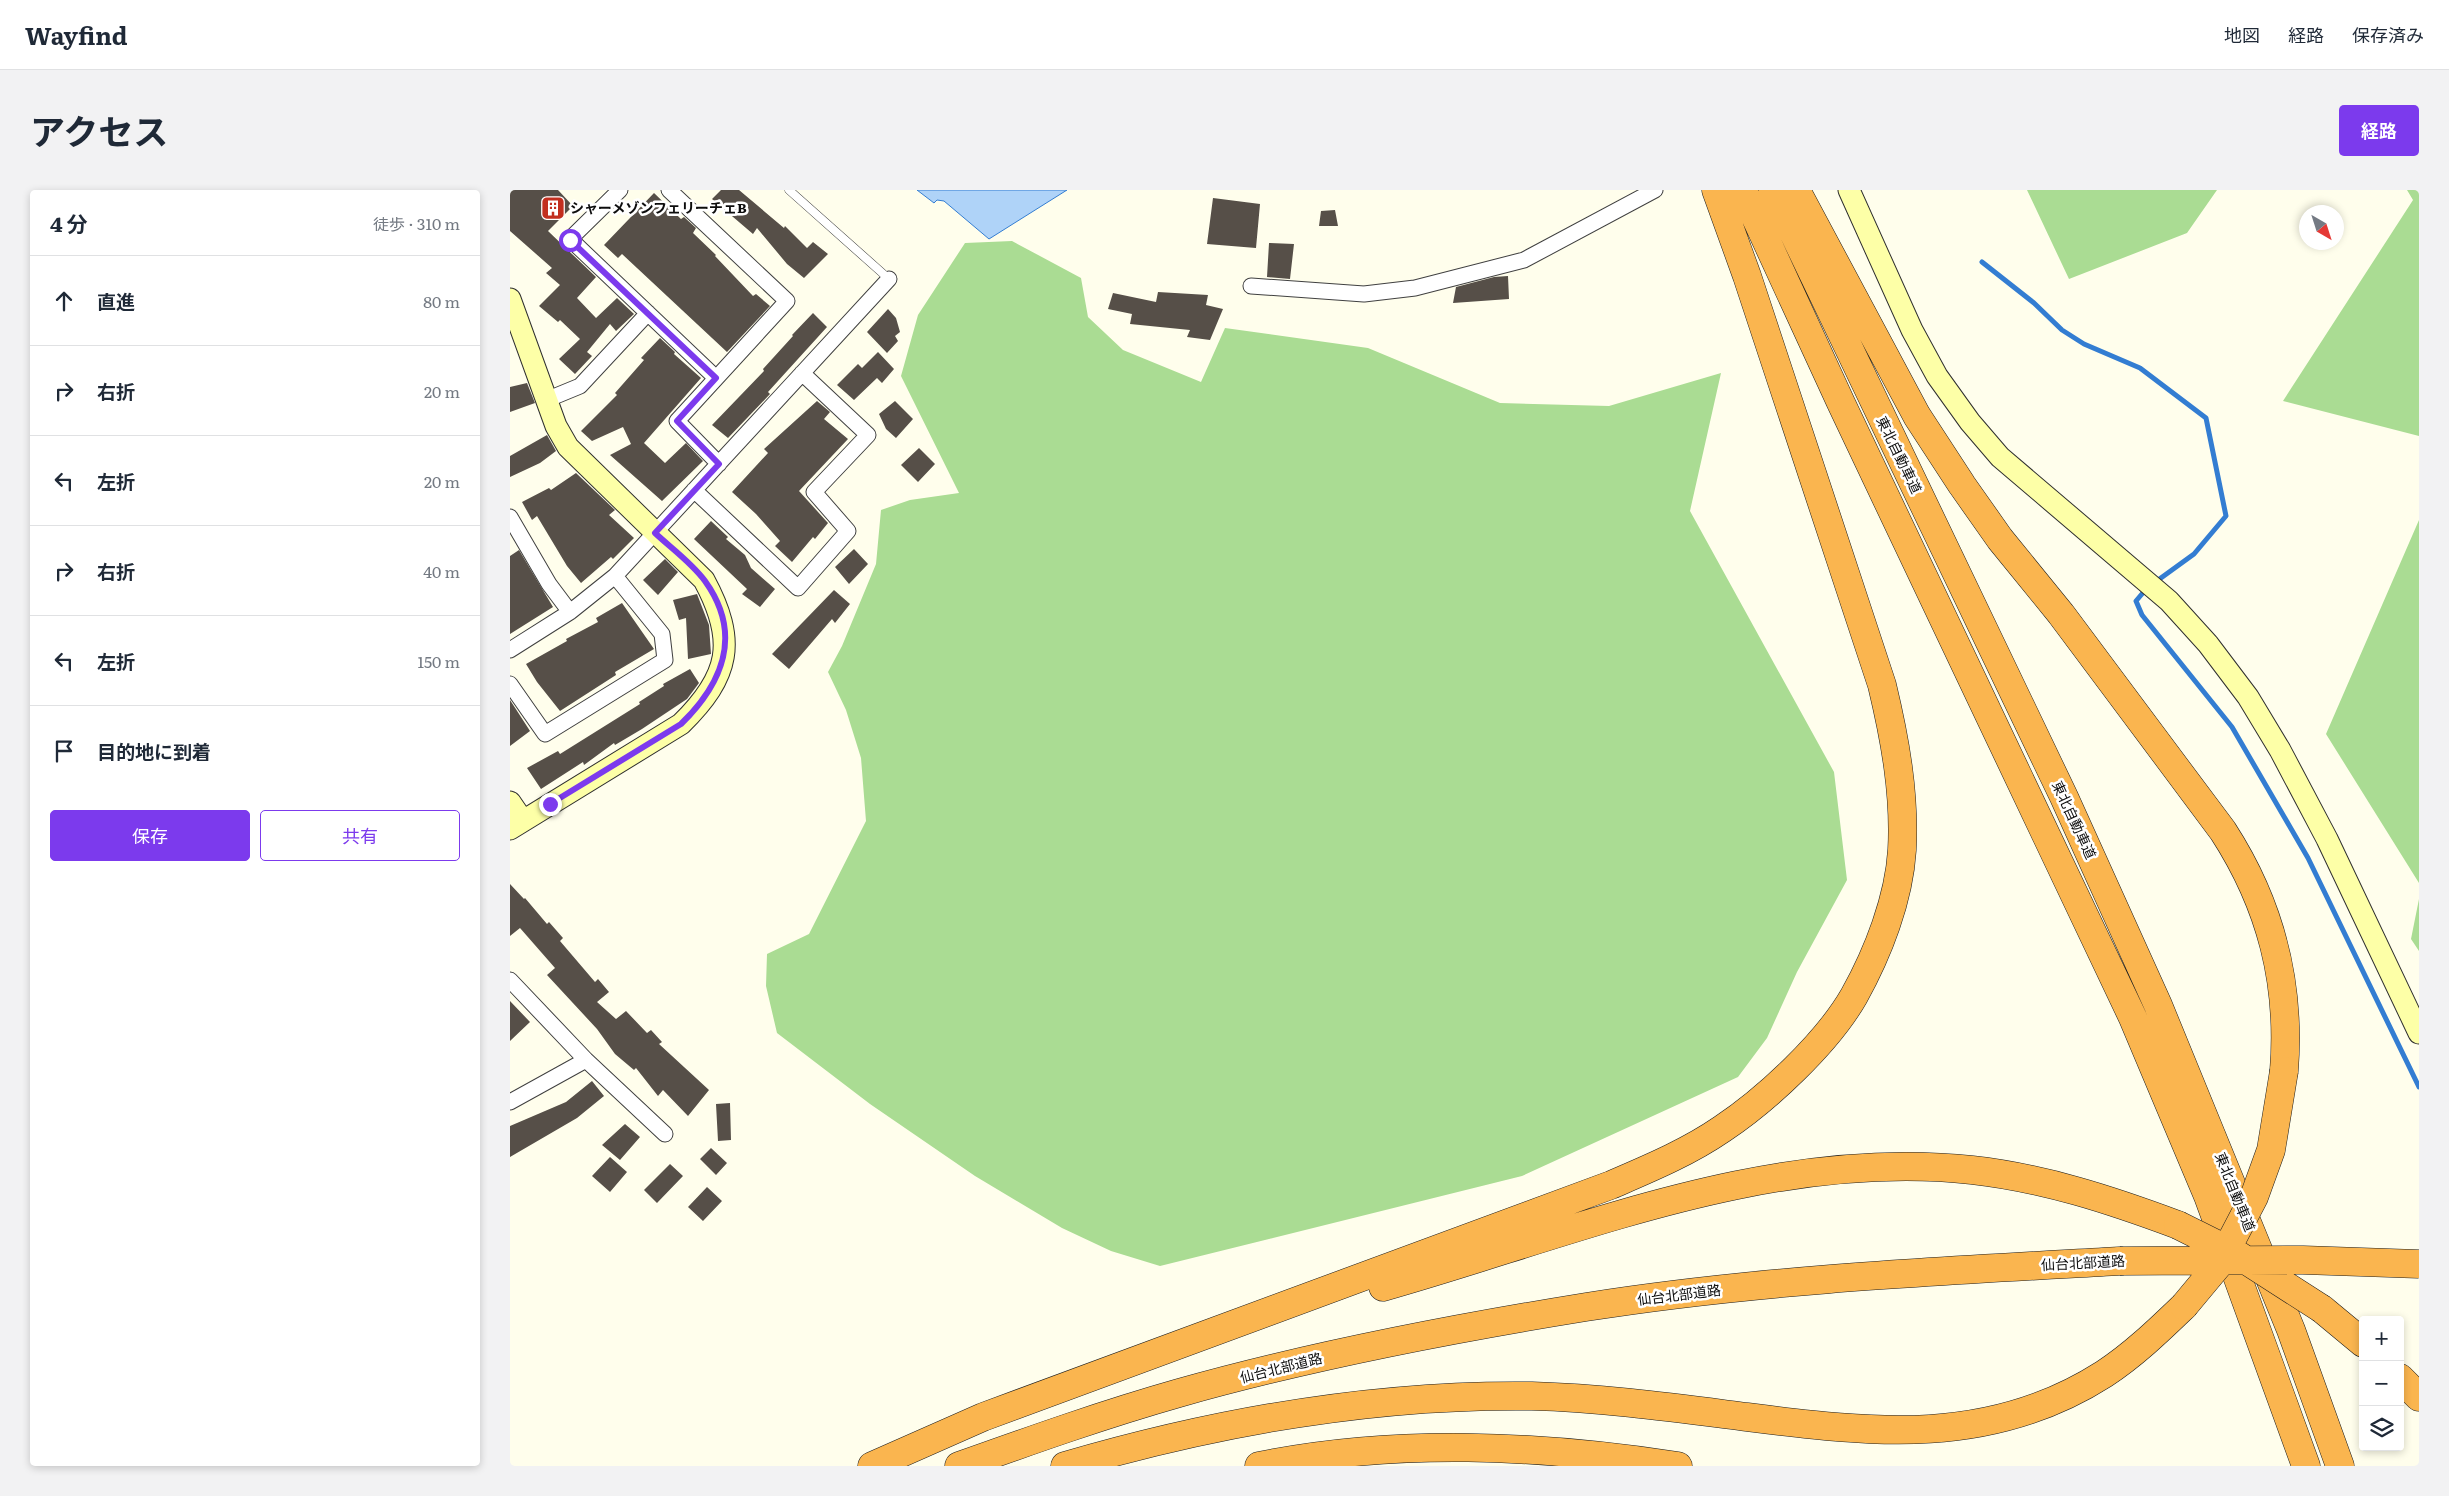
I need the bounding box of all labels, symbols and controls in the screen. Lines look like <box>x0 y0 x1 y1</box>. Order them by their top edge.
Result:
text: Wayfind <box>25 17 128 52</box>
text: 地図 <box>2224 21 2260 48</box>
text: 経路 <box>2288 21 2324 48</box>
text: 保存済み <box>2352 21 2424 48</box>
text: アクセス <box>30 104 168 156</box>
button: 経路 <box>2339 105 2419 156</box>
building icon: シャーメゾンフェリーチェB <box>540 195 566 221</box>
place label: シャーメゾンフェリーチェB <box>570 197 747 217</box>
north arrow <box>2299 205 2344 250</box>
text: 4 分 <box>50 207 88 238</box>
text: 徒歩 · 310 m <box>373 211 460 235</box>
route start <box>559 229 582 252</box>
icon: ahead <box>50 287 78 315</box>
text: 直進 <box>97 287 135 315</box>
text: 80 m <box>423 289 460 313</box>
icon: right <box>50 377 78 405</box>
text: 右折 <box>97 377 135 405</box>
text: 20 m <box>424 379 460 403</box>
street label: 東北自動車道 <box>1872 412 1927 497</box>
icon: left <box>50 467 78 495</box>
text: 左折 <box>97 467 135 495</box>
text: 20 m <box>424 469 460 493</box>
icon: right <box>50 557 78 585</box>
text: 右折 <box>97 557 135 585</box>
text: 40 m <box>423 559 460 583</box>
icon: left <box>50 647 78 675</box>
text: 左折 <box>97 647 135 675</box>
text: 150 m <box>417 649 460 673</box>
icon: arrive <box>50 737 78 765</box>
text: 目的地に到着 <box>97 737 211 765</box>
street label: 東北自動車道 <box>2048 777 2102 862</box>
route end <box>539 793 562 816</box>
button: 保存 <box>50 810 250 861</box>
button: 共有 <box>260 810 460 861</box>
street label: 東北自動車道 <box>2211 1149 2261 1234</box>
street label: 仙台北部道路 <box>2040 1250 2125 1274</box>
street label: 仙台北部道路 <box>1636 1279 1722 1309</box>
map controls <box>2359 1316 2404 1451</box>
button: + <box>2359 1316 2404 1361</box>
street label: 仙台北部道路 <box>1238 1347 1324 1387</box>
button: − <box>2359 1361 2404 1406</box>
button: layers <box>2359 1406 2404 1451</box>

